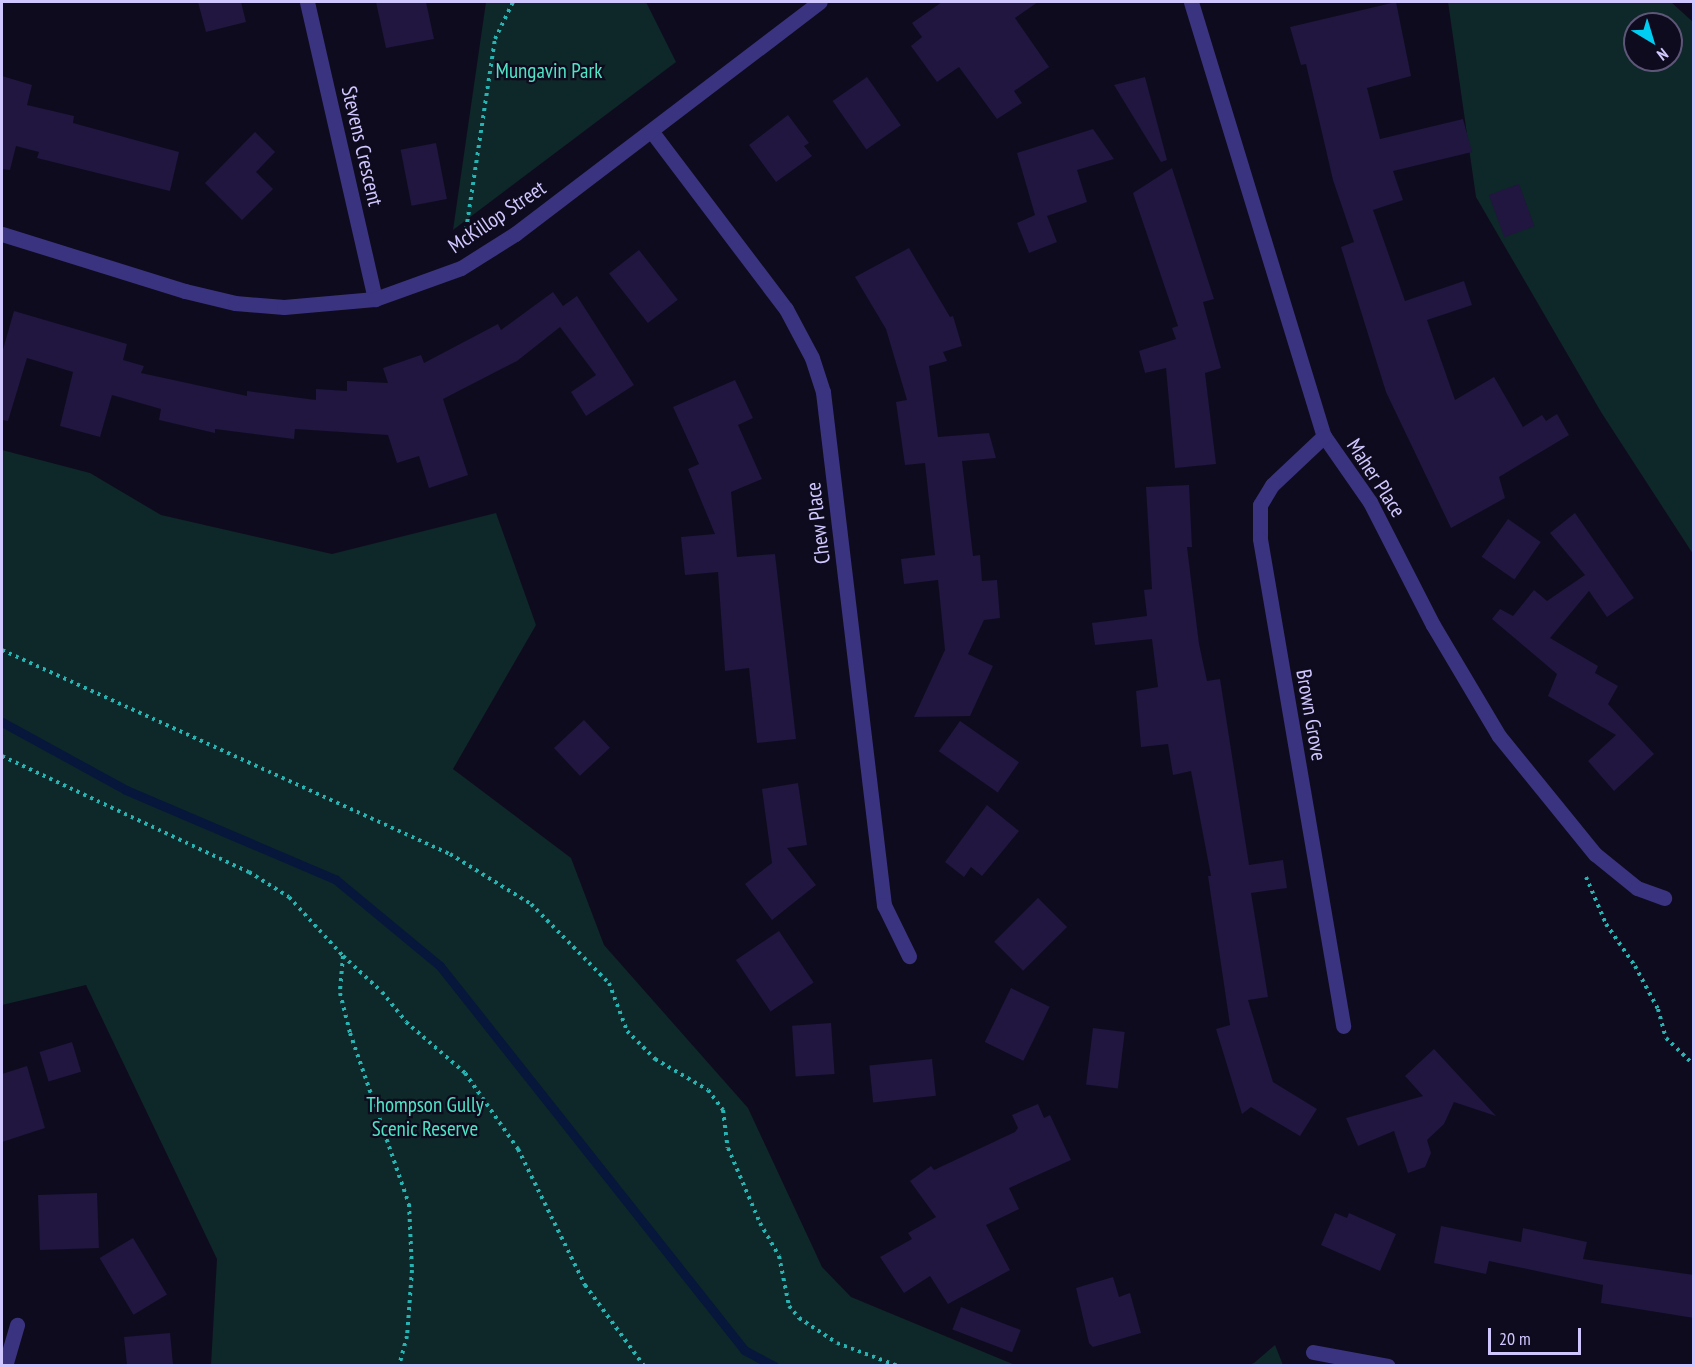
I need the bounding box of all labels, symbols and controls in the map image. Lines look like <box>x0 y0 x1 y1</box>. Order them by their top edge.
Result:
north arrow <box>1623 12 1683 72</box>
text: N <box>1653 44 1672 65</box>
park label: Mungavin Park <box>496 58 602 84</box>
street label: Stevens Crescent <box>336 84 388 208</box>
street label: McKillop Street <box>444 175 550 259</box>
street label: Maher Place <box>1341 434 1411 522</box>
street label: Chew Place <box>800 480 836 566</box>
street label: Brown Grove <box>1291 667 1331 763</box>
park label: Thompson Gully Scenic Reserve <box>366 1092 484 1142</box>
scale bar <box>1491 1316 1584 1354</box>
text: 20 m <box>1499 1327 1531 1350</box>

